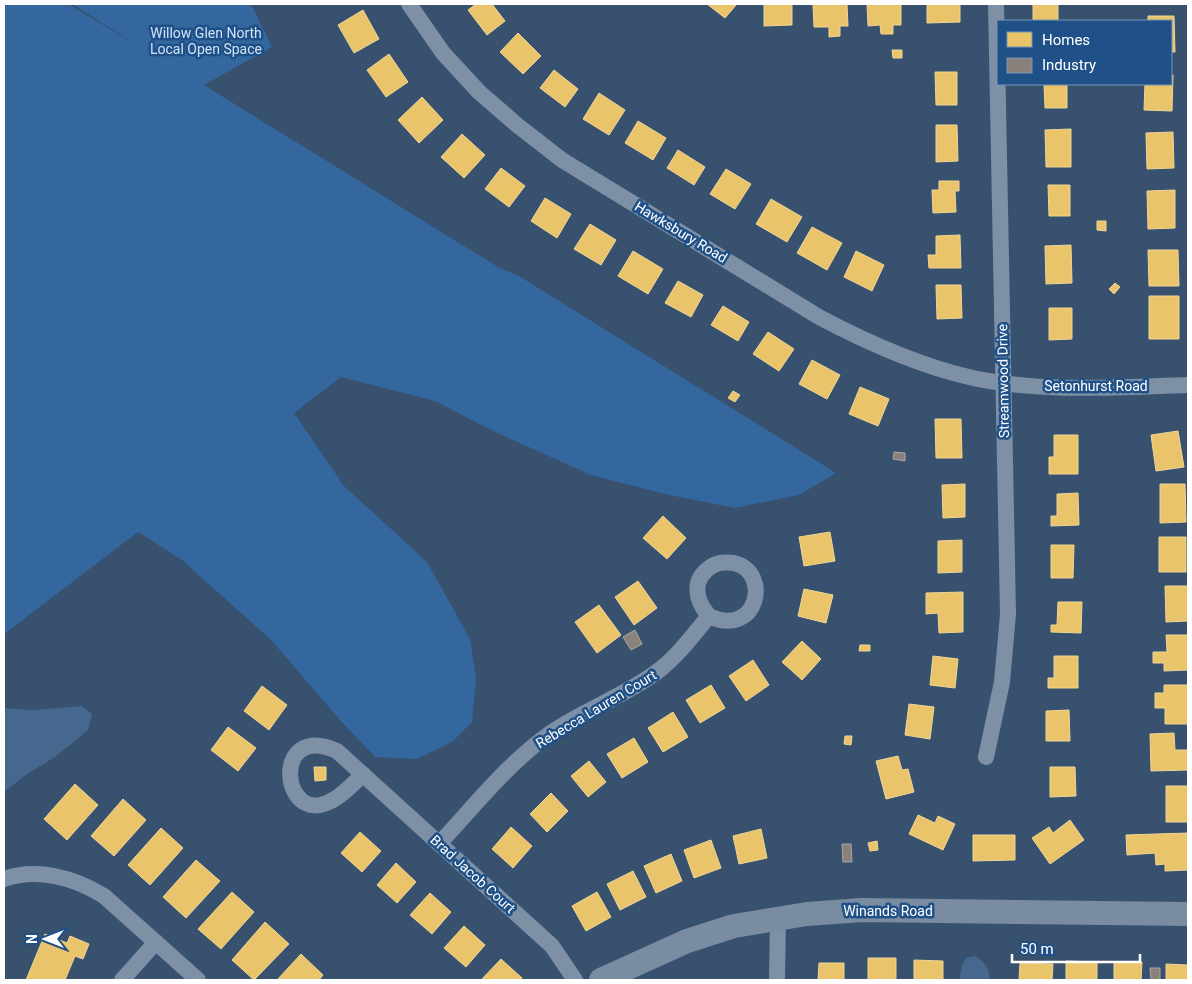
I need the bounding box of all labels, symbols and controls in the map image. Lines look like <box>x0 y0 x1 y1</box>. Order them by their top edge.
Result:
legend <box>997 20 1172 85</box>
park label: Willow Glen North Local Open Space <box>150 25 262 57</box>
text: Homes <box>1042 31 1090 49</box>
text: Industry <box>1042 56 1096 74</box>
street label: Hawksbury Road <box>632 198 730 266</box>
street label: Streamwood Drive <box>994 324 1012 438</box>
street label: Setonhurst Road <box>1044 378 1148 394</box>
street label: Rebecca Lauren Court <box>533 666 659 751</box>
street label: Brad Jacob Court <box>427 832 519 917</box>
street label: Winands Road <box>843 903 933 919</box>
north arrow <box>20 914 70 964</box>
scale bar <box>1012 932 1140 964</box>
text: N <box>24 934 40 944</box>
text: 50 m <box>1020 940 1054 958</box>

